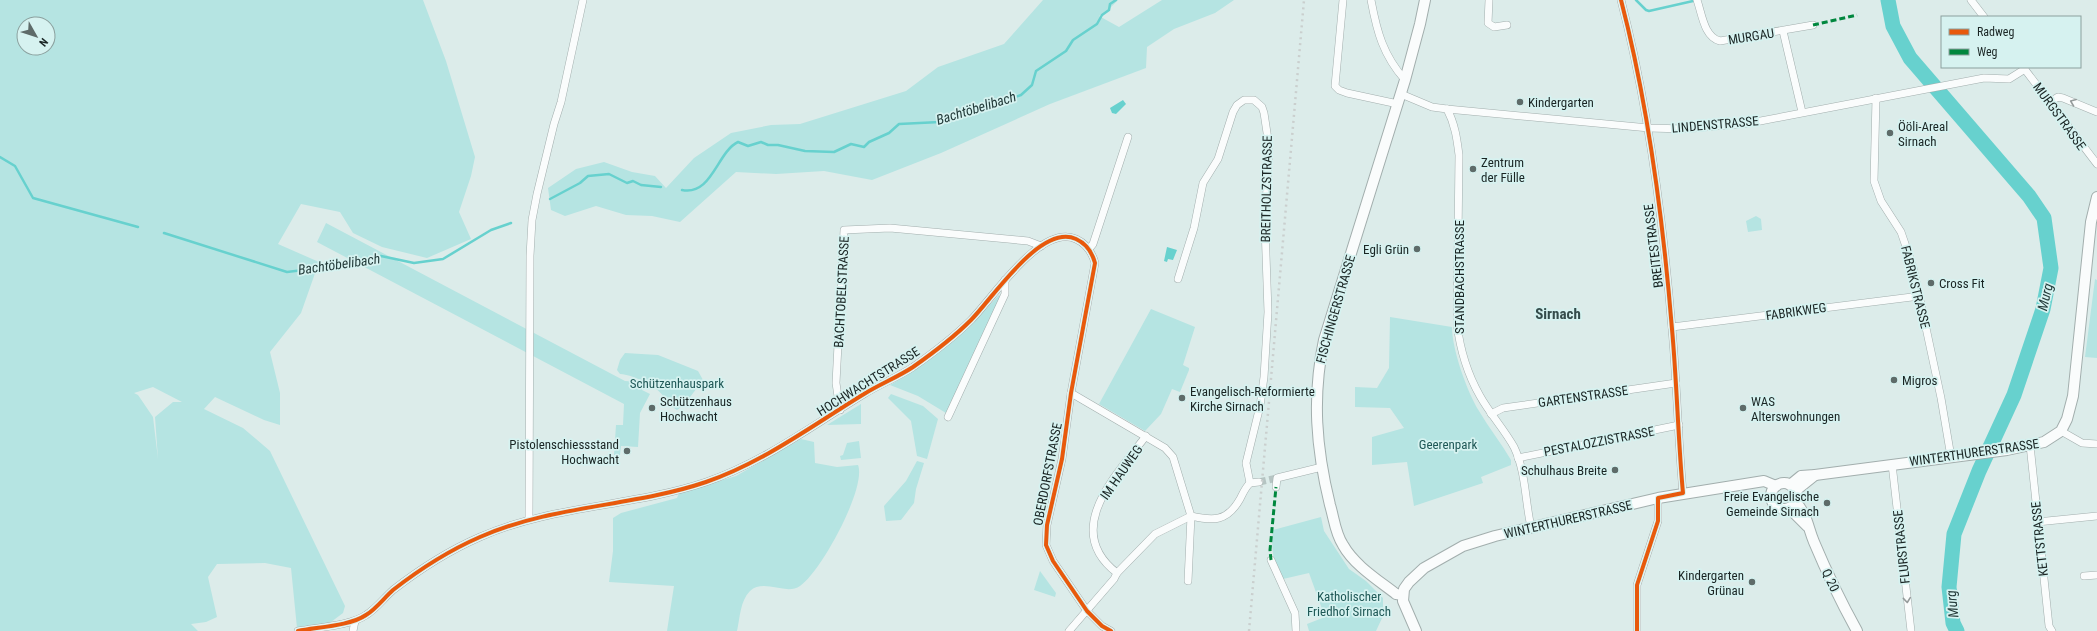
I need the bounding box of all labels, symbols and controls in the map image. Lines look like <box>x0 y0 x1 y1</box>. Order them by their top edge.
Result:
north arrow <box>16 16 56 56</box>
legend <box>1941 16 2081 68</box>
street label: MURGAU <box>1727 25 1775 48</box>
text: Radweg <box>1977 25 2014 39</box>
text: N <box>36 35 51 49</box>
text: Weg <box>1977 45 1998 59</box>
street label: MURGSTRASSE <box>2030 80 2089 153</box>
water label: Bachtöbelibach <box>934 88 1018 128</box>
place label: Kindergarten <box>1528 95 1594 110</box>
marker: Kindergarten <box>1515 97 1525 107</box>
one-way arrow <box>2070 99 2078 107</box>
street label: LINDENSTRASSE <box>1671 113 1759 136</box>
place label: Ööli-Areal Sirnach <box>1898 119 1948 149</box>
marker: Ööli-Areal Sirnach <box>1885 128 1895 138</box>
street label: BREITHOLZSTRASSE <box>1258 135 1275 243</box>
place label: Zentrum der Fülle <box>1481 155 1525 185</box>
marker: Zentrum der Fülle <box>1468 164 1478 174</box>
street label: BREITESTRASSE <box>1641 203 1666 289</box>
street label: STANDBACHSTRASSE <box>1452 220 1467 334</box>
street label: BACHTOBELSTRASSE <box>831 236 852 348</box>
place label: Egli Grün <box>1363 242 1409 257</box>
marker: Egli Grün <box>1412 244 1422 254</box>
street label: FABRIKSTRASSE <box>1898 244 1933 330</box>
water label: Bachtöbelibach <box>297 250 381 278</box>
street label: FISCHINGERSTRASSE <box>1313 253 1358 365</box>
place label: Cross Fit <box>1939 276 1985 291</box>
marker: Cross Fit <box>1926 278 1936 288</box>
water label: Murg <box>2034 281 2056 312</box>
street label: FABRIKWEG <box>1765 300 1827 323</box>
district label: Sirnach <box>1535 305 1581 323</box>
street label: HOCHWACHTSTRASSE <box>814 344 922 419</box>
place label: Migros <box>1902 373 1938 388</box>
marker: Migros <box>1889 375 1899 385</box>
park label: Schützenhauspark <box>630 376 724 391</box>
street label: GARTENSTRASSE <box>1537 383 1629 410</box>
place label: Evangelisch-Reformierte Kirche Sirnach <box>1190 384 1315 414</box>
marker: Evangelisch-Reformierte Kirche Sirnach <box>1177 393 1187 403</box>
place label: Schützenhaus Hochwacht <box>660 394 732 424</box>
place label: WAS Alterswohnungen <box>1751 394 1840 424</box>
marker: Schützenhaus Hochwacht <box>647 403 657 413</box>
marker: WAS Alterswohnungen <box>1738 403 1748 413</box>
street label: OBERDORFSTRASSE <box>1030 421 1065 527</box>
street label: PESTALOZZISTRASSE <box>1543 423 1656 460</box>
street label: WINTERTHURERSTRASSE <box>1908 436 2040 469</box>
place label: Pistolenschiessstand Hochwacht <box>509 437 619 467</box>
park label: Geerenpark <box>1419 437 1477 452</box>
street label: IM HAUWEG <box>1097 442 1146 502</box>
marker: Pistolenschiessstand Hochwacht <box>622 446 632 456</box>
place label: Schulhaus Breite <box>1521 463 1607 478</box>
marker: Schulhaus Breite <box>1610 465 1620 475</box>
place label: Freie Evangelische Gemeinde Sirnach <box>1724 489 1819 519</box>
street label: WINTERTHURERSTRASSE <box>1503 497 1634 542</box>
marker: Freie Evangelische Gemeinde Sirnach <box>1822 498 1832 508</box>
street label: KETTSTRASSE <box>2028 501 2051 577</box>
street label: FLURSTRASSE <box>1890 509 1913 585</box>
street label: Q 20 <box>1819 566 1842 594</box>
place label: Kindergarten Grünau <box>1678 568 1744 598</box>
marker: Kindergarten Grünau <box>1747 577 1757 587</box>
park label: Katholischer Friedhof Sirnach <box>1307 589 1391 619</box>
water label: Murg <box>1943 589 1961 619</box>
one-way arrow <box>1902 597 1911 603</box>

